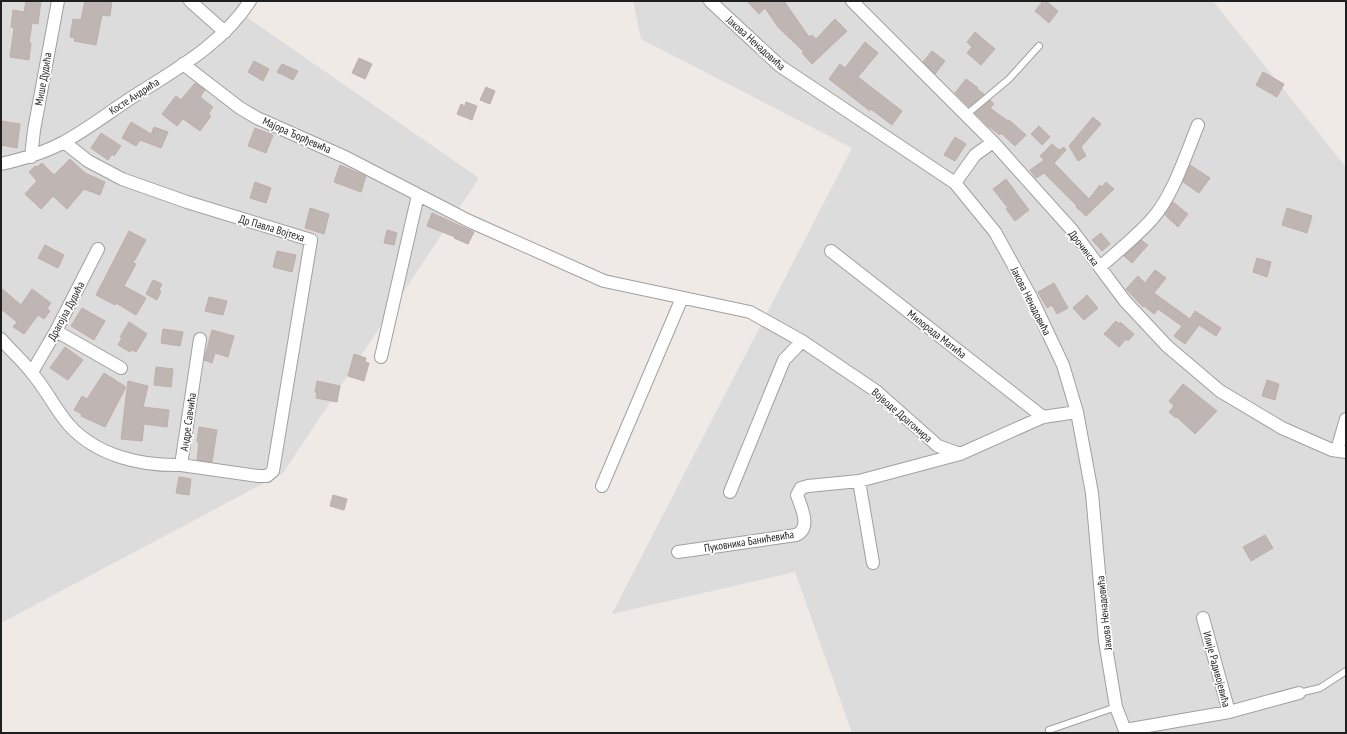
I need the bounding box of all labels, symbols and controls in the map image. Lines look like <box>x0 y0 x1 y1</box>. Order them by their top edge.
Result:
street label: Јакова Ненадовића <box>723 12 789 73</box>
street label: Мише Дудића <box>31 51 55 107</box>
street label: Косте Андрића <box>106 75 162 117</box>
street label: Мајора Ђорђевића <box>260 114 334 156</box>
street label: Др Павла Војтеха <box>237 211 307 245</box>
street label: Дрочинска <box>1066 227 1102 269</box>
street label: Јакова Ненадовића <box>1007 264 1054 338</box>
street label: Драгојла Дудића <box>45 279 87 343</box>
street label: Милорада Матића <box>905 307 969 361</box>
street label: Војводе Драгомира <box>869 385 935 445</box>
street label: Андре Савчића <box>177 392 199 452</box>
street label: Пуковника Банићевића <box>703 527 795 555</box>
street label: Јакова Ненадовића <box>1093 575 1115 652</box>
street label: Илије Радивојевића <box>1200 630 1234 708</box>

